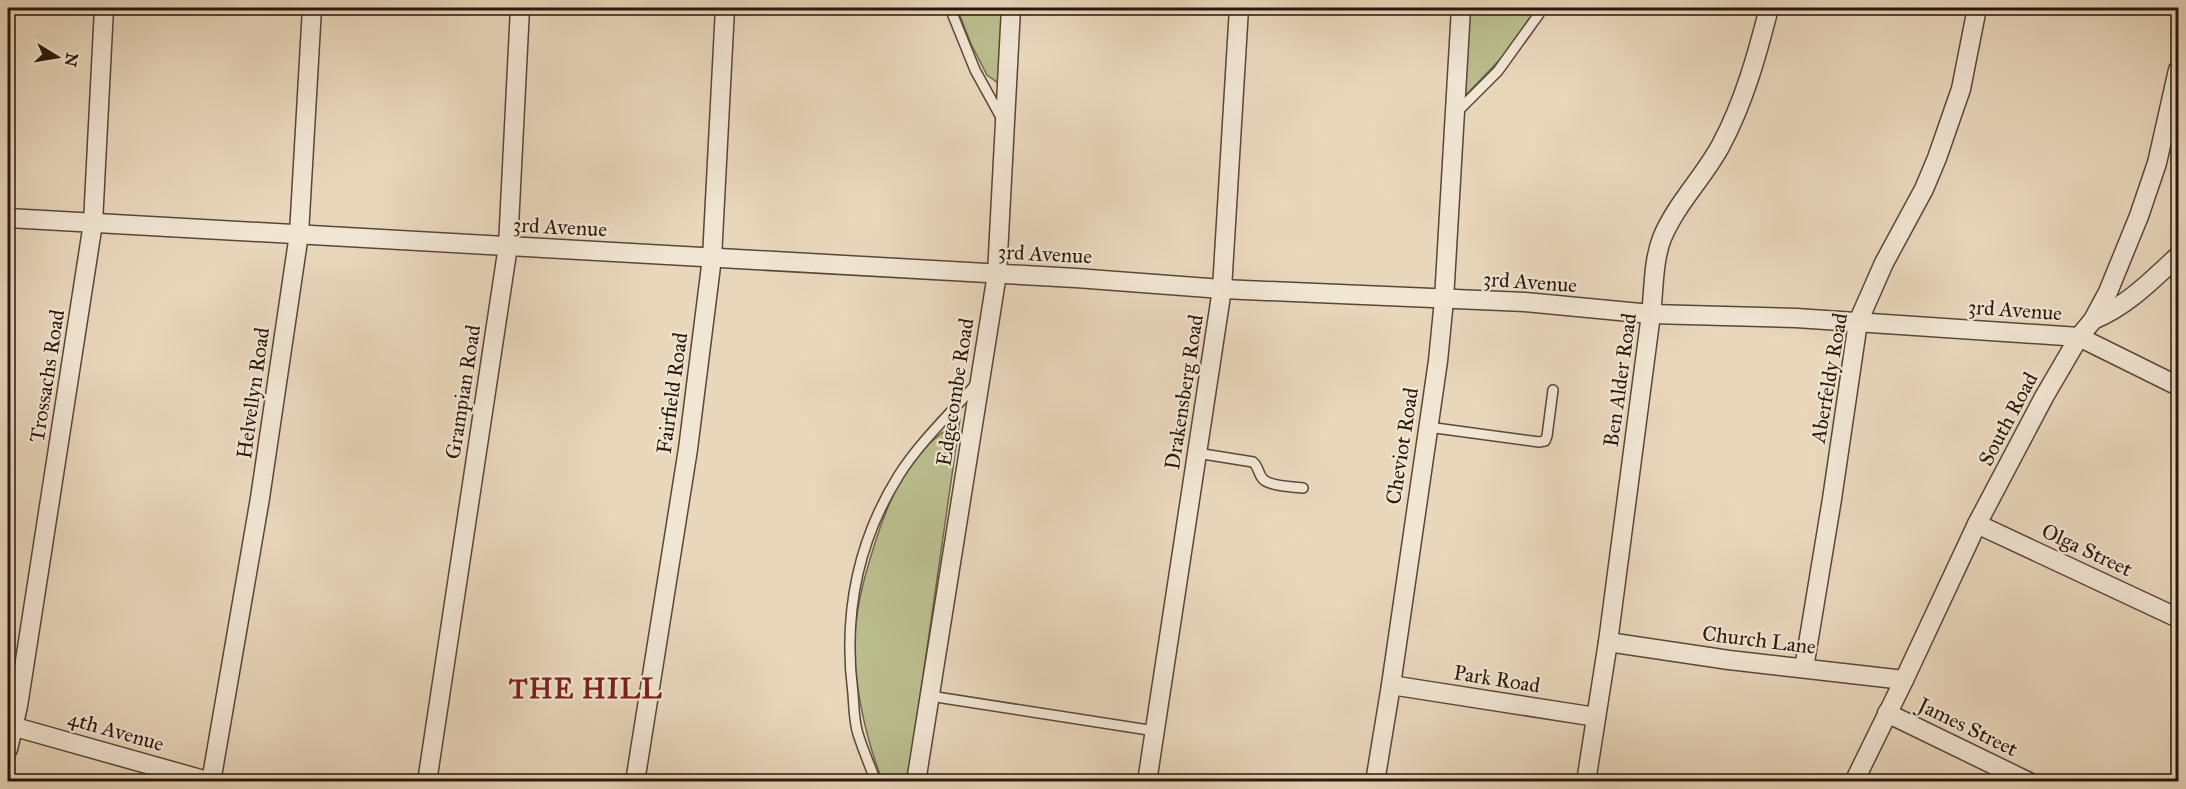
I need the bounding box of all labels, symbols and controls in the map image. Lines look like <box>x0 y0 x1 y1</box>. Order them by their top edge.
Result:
north arrow <box>27 27 87 87</box>
text: N <box>61 51 82 69</box>
street label: 3rd Avenue <box>512 212 608 242</box>
street label: 3rd Avenue <box>997 239 1093 269</box>
street label: 3rd Avenue <box>1482 266 1578 298</box>
street label: 3rd Avenue <box>1967 294 2063 326</box>
street label: Trossachs Road <box>24 307 70 444</box>
street label: Aberfeldy Road <box>1805 310 1853 446</box>
street label: Ben Alder Road <box>1598 311 1642 449</box>
street label: Drakensberg Road <box>1159 312 1209 471</box>
street label: Edgecombe Road <box>930 316 980 468</box>
street label: Grampian Road <box>440 323 487 461</box>
street label: Helvellyn Road <box>231 325 275 460</box>
street label: Fairfield Road <box>651 330 693 455</box>
street label: South Road <box>1972 367 2044 470</box>
street label: Cheviot Road <box>1380 385 1424 506</box>
street label: Olga Street <box>2038 518 2137 583</box>
street label: Church Lane <box>1701 620 1818 660</box>
street label: Park Road <box>1452 659 1543 699</box>
district label: THE HILL <box>508 672 663 705</box>
street label: James Street <box>1912 691 2023 762</box>
street label: 4th Avenue <box>65 705 167 757</box>

